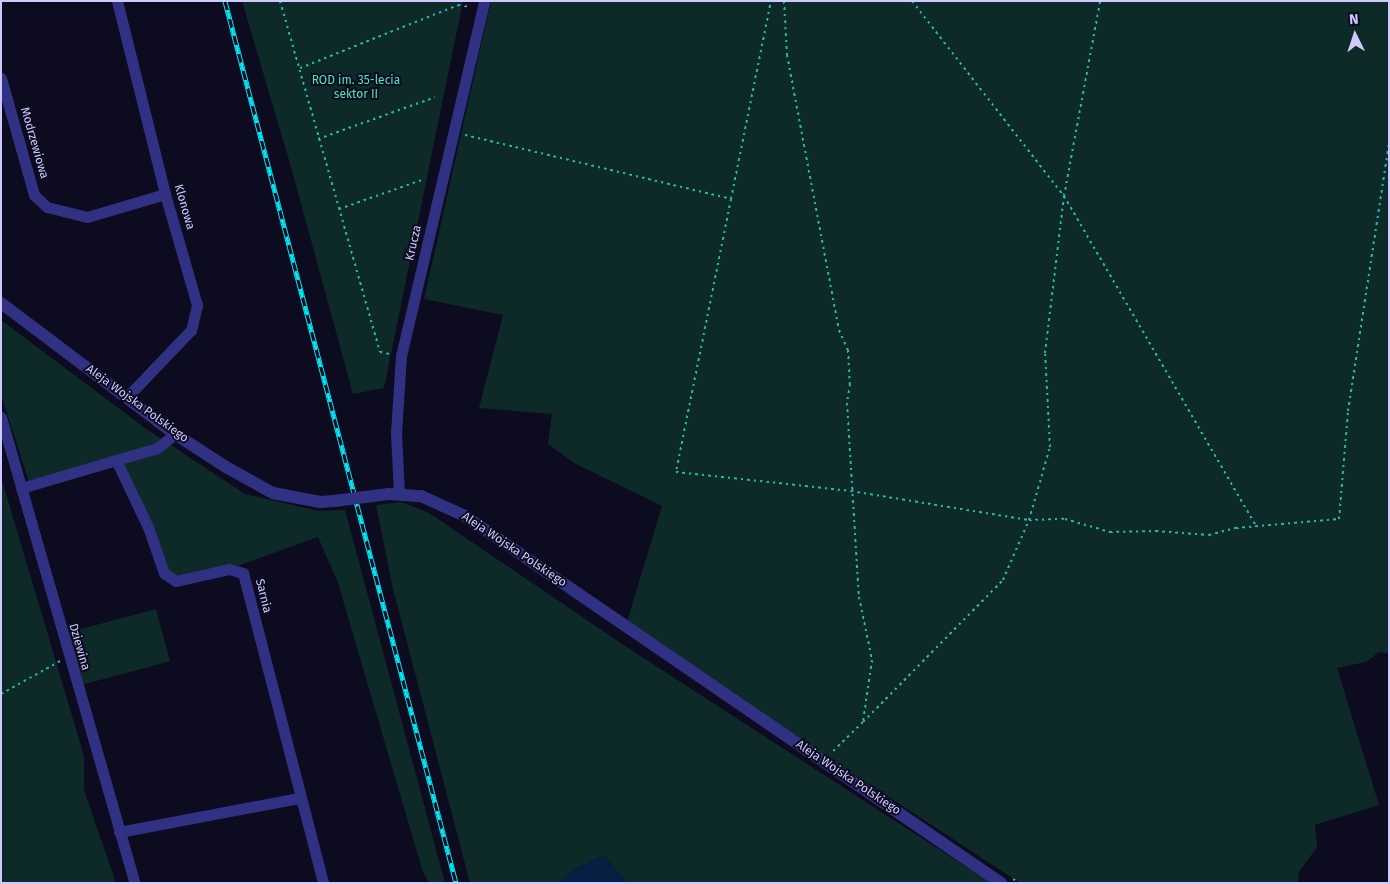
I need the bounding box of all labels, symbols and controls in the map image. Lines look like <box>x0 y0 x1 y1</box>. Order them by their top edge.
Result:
north arrow <box>1330 10 1380 60</box>
text: N <box>1349 11 1359 28</box>
park label: ROD im. 35-lecia sektor II <box>312 74 400 102</box>
street label: Modrzewiowa <box>17 106 51 180</box>
street label: Klonowa <box>171 183 197 231</box>
street label: Krucza <box>403 224 425 262</box>
street label: Aleja Wojska Polskiego <box>83 362 191 446</box>
street label: Aleja Wojska Polskiego <box>459 510 569 590</box>
street label: Sarnia <box>252 577 274 615</box>
street label: Dziewina <box>65 622 93 672</box>
street label: Aleja Wojska Polskiego <box>793 738 903 818</box>

